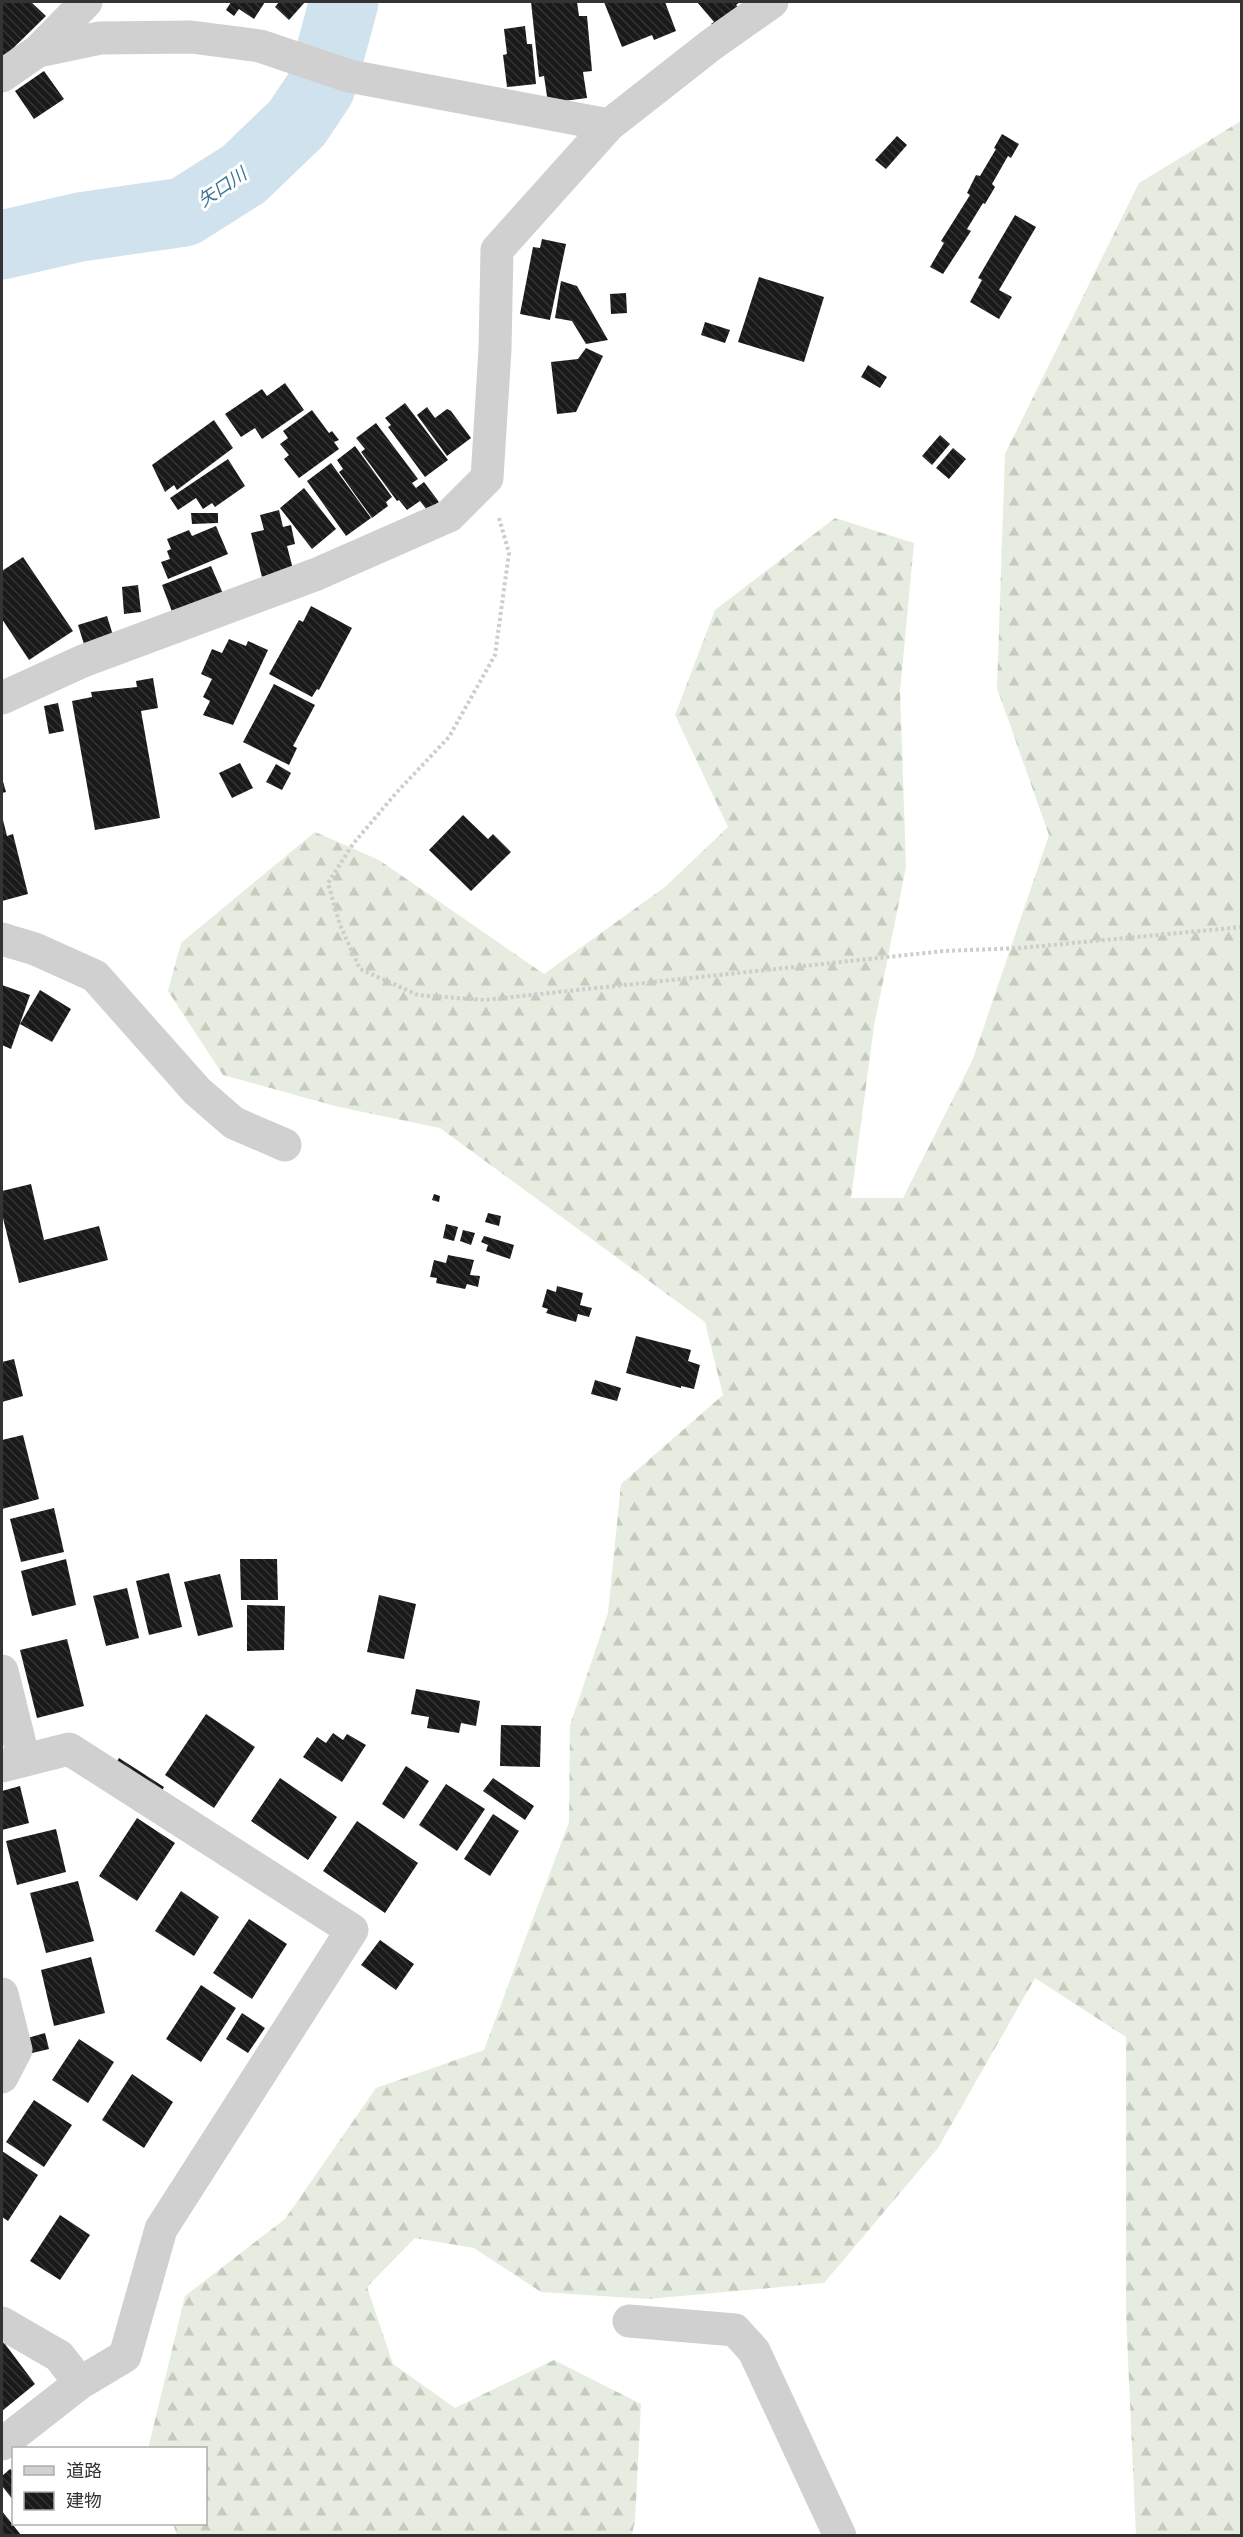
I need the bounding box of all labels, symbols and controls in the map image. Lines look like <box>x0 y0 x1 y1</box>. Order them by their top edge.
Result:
water label: 矢口川 <box>194 162 252 211</box>
legend <box>12 2447 207 2525</box>
text: 道路 <box>66 2460 102 2481</box>
text: 建物 <box>66 2490 102 2511</box>

